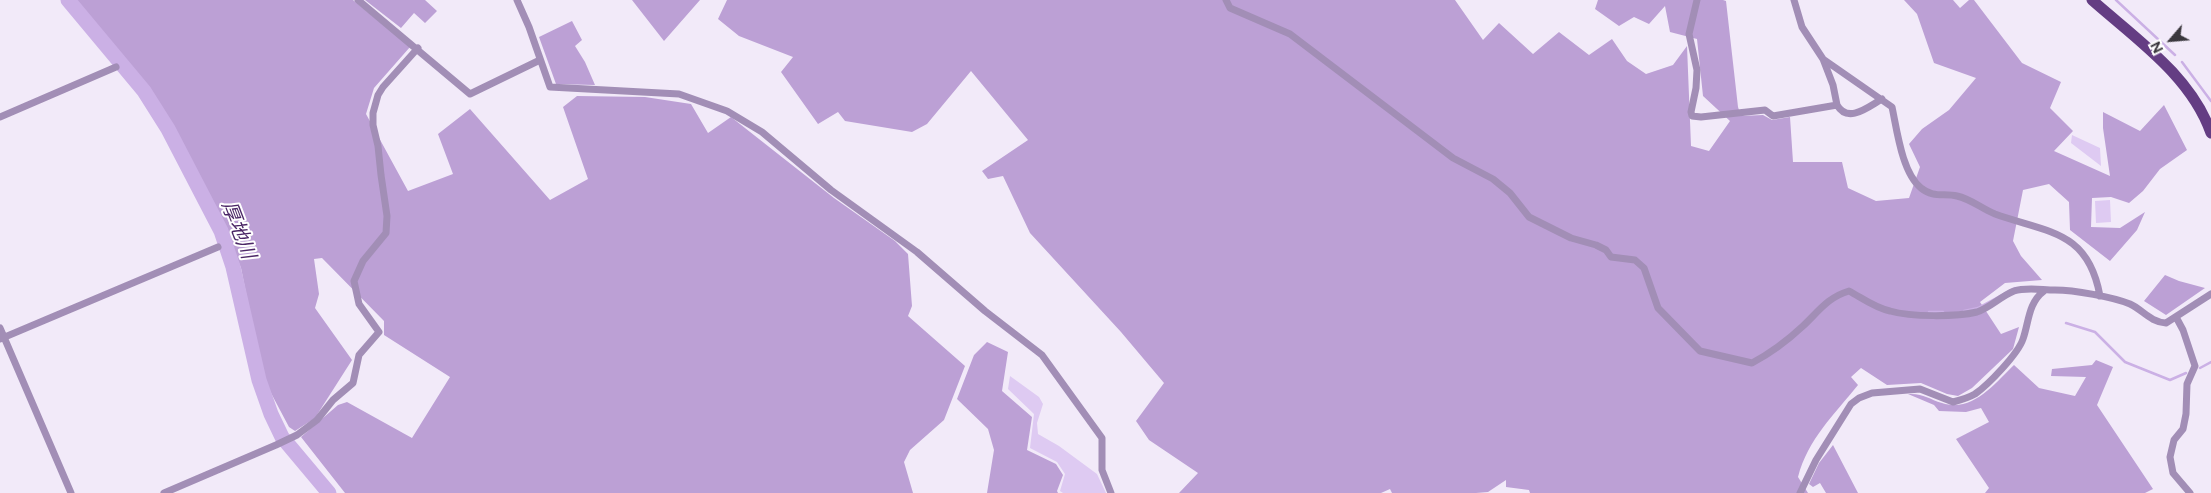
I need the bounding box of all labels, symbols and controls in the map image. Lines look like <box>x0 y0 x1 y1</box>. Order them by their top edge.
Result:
north arrow <box>2146 15 2196 65</box>
text: N <box>2147 38 2167 56</box>
water label: 厚地川 <box>216 198 260 262</box>

